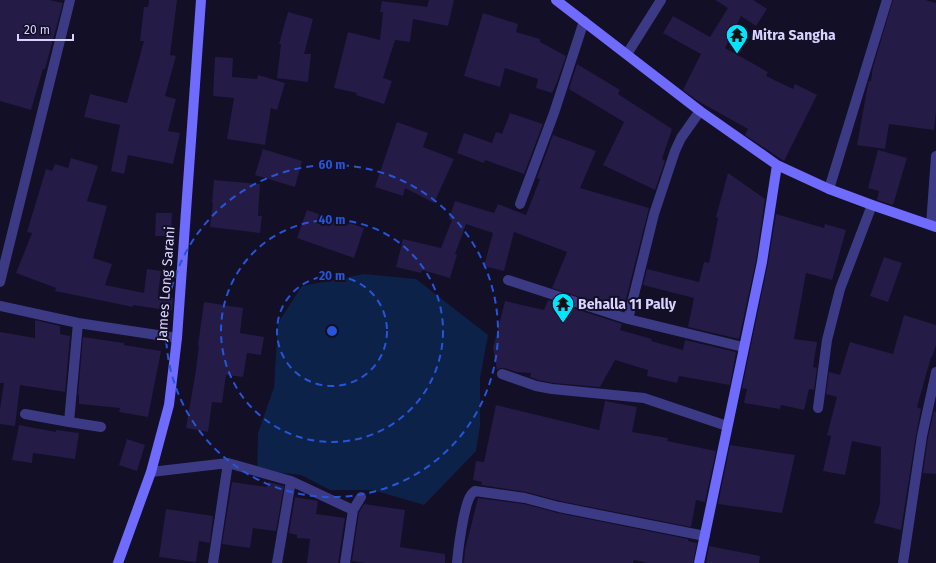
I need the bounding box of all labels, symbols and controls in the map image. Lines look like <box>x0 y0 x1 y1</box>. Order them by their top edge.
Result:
scale bar <box>18 16 73 42</box>
temple icon: Mitra Sangha <box>724 22 750 55</box>
text: 20 m <box>24 23 50 37</box>
place label: Mitra Sangha <box>752 27 836 44</box>
text: 60 m <box>319 158 345 172</box>
text: 40 m <box>319 213 345 227</box>
street label: James Long Sarani <box>153 226 179 342</box>
text: 20 m <box>319 269 345 283</box>
temple icon: Behalla 11 Pally <box>550 291 576 324</box>
place label: Behalla 11 Pally <box>578 296 677 313</box>
centre of rings <box>325 324 339 338</box>

